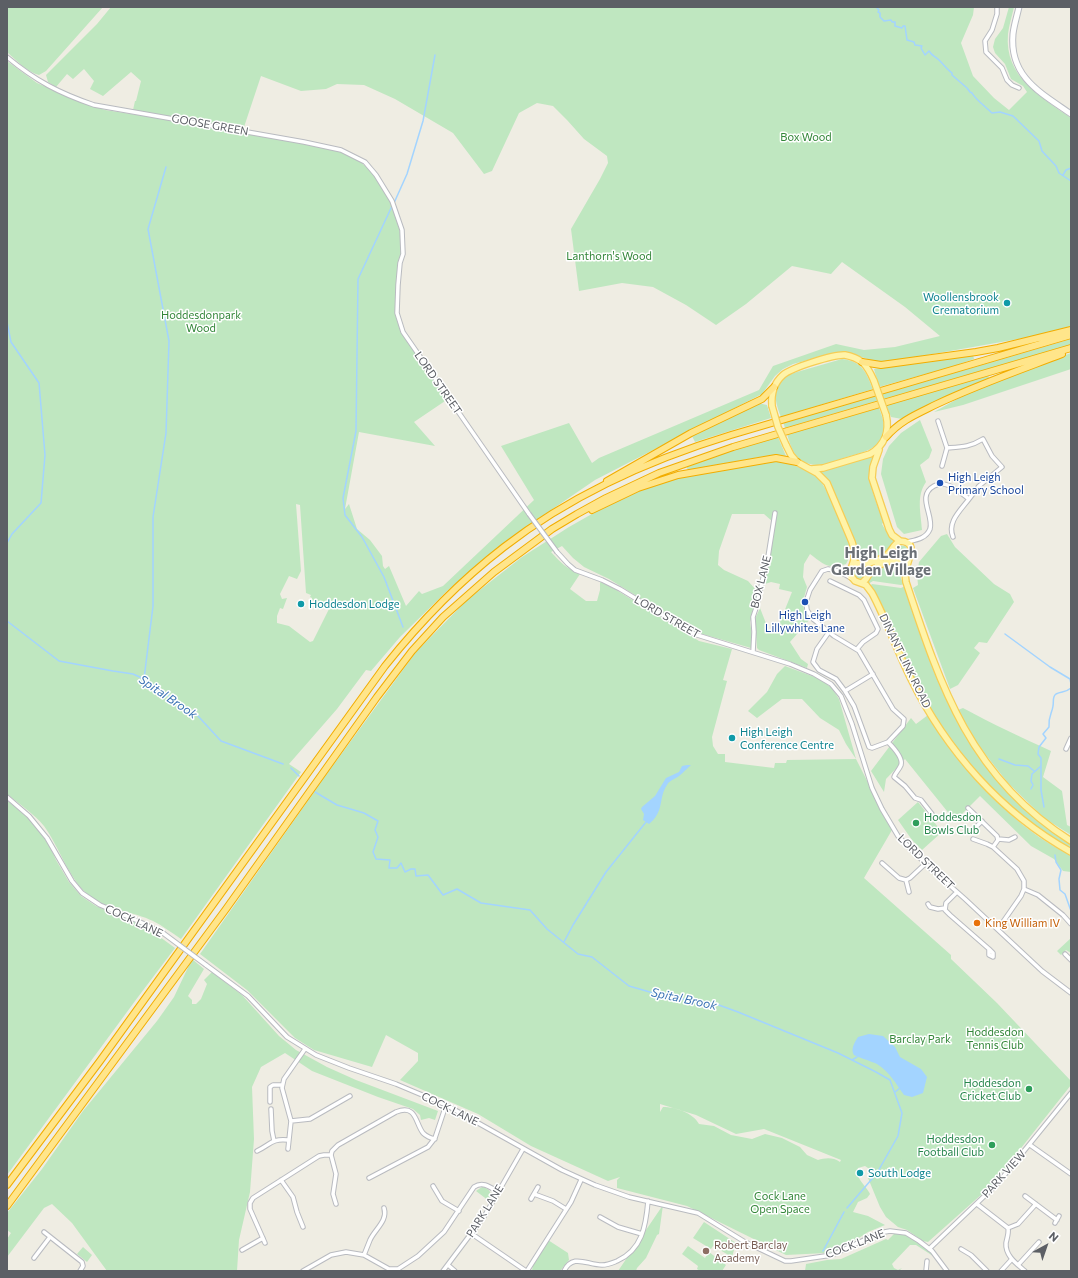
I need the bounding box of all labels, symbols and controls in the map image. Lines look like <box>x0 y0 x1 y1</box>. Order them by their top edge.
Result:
street label: GOOSE GREEN <box>170 112 250 138</box>
park label: Box Wood <box>780 130 832 144</box>
park label: Lanthorn's Wood <box>566 249 652 263</box>
place label: Woollensbrook Crematorium <box>923 290 999 316</box>
marker: Woollensbrook Crematorium <box>1002 298 1012 308</box>
park label: Hoddesdonpark Wood <box>161 308 241 334</box>
street label: LORD STREET <box>412 349 464 417</box>
place label: High Leigh Primary School <box>948 470 1024 496</box>
marker: High Leigh Primary School <box>935 478 945 488</box>
district label: High Leigh Garden Village <box>831 544 931 579</box>
street label: BOX LANE <box>748 554 774 610</box>
street label: LORD STREET <box>632 593 702 641</box>
place label: Hoddesdon Lodge <box>309 597 400 611</box>
marker: High Leigh Lillywhites Lane <box>800 597 810 607</box>
marker: Hoddesdon Lodge <box>296 599 306 609</box>
place label: High Leigh Lillywhites Lane <box>765 608 845 634</box>
street label: DINANT LINK ROAD <box>876 612 934 710</box>
water label: Spital Brook <box>136 672 200 722</box>
place label: High Leigh Conference Centre <box>740 725 834 751</box>
marker: High Leigh Conference Centre <box>727 733 737 743</box>
place label: Hoddesdon Bowls Club <box>924 810 982 836</box>
marker: Hoddesdon Bowls Club <box>911 818 921 828</box>
street label: LORD STREET <box>895 832 957 892</box>
street label: COCK LANE <box>103 902 165 940</box>
place label: King William IV <box>985 916 1060 930</box>
marker: King William IV <box>972 918 982 928</box>
water label: Spital Brook <box>650 985 718 1013</box>
park label: Hoddesdon Tennis Club <box>966 1025 1024 1051</box>
park label: Barclay Park <box>889 1032 951 1046</box>
place label: Hoddesdon Cricket Club <box>960 1076 1021 1102</box>
marker: Hoddesdon Cricket Club <box>1024 1084 1034 1094</box>
street label: COCK LANE <box>419 1089 481 1129</box>
place label: Hoddesdon Football Club <box>917 1132 984 1158</box>
marker: Hoddesdon Football Club <box>987 1140 997 1150</box>
street label: PARK VIEW <box>979 1148 1029 1200</box>
place label: South Lodge <box>868 1166 931 1180</box>
marker: South Lodge <box>855 1168 865 1178</box>
street label: PARK LANE <box>464 1182 506 1240</box>
park label: Cock Lane Open Space <box>750 1189 810 1215</box>
north arrow <box>1026 1226 1066 1266</box>
street label: COCK LANE <box>824 1227 886 1261</box>
text: N <box>1047 1229 1061 1244</box>
place label: Robert Barclay Academy <box>714 1238 788 1264</box>
marker: Robert Barclay Academy <box>701 1246 711 1256</box>

